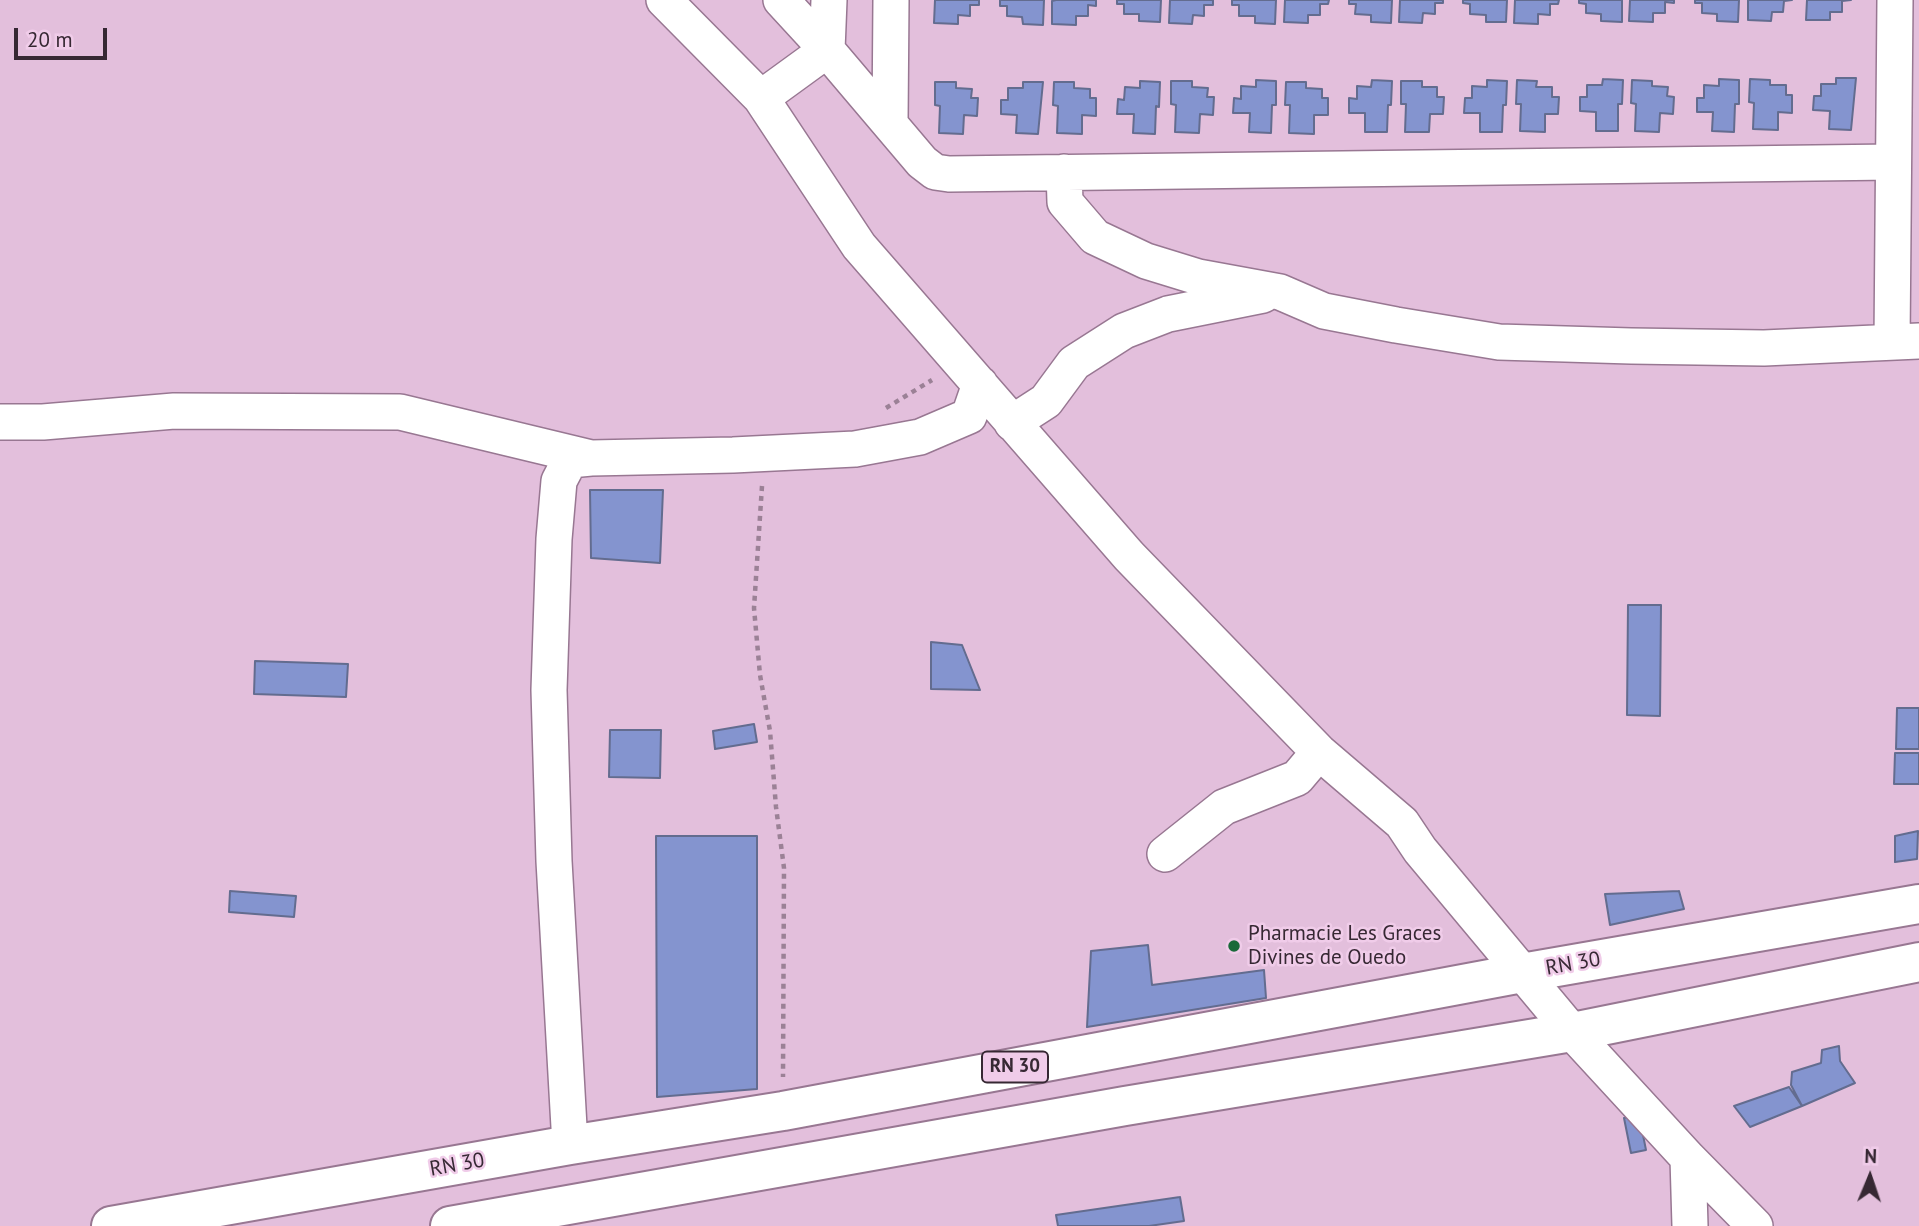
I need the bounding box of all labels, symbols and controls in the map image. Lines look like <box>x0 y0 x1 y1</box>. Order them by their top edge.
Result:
scale bar <box>18 14 110 58</box>
text: 20 m <box>27 26 73 53</box>
place label: Pharmacie Les Graces Divines de Ouedo <box>1248 921 1441 971</box>
marker: Pharmacie Les Graces Divines de Ouedo <box>1226 938 1242 954</box>
street label: RN 30 <box>1544 947 1602 981</box>
road number: RN 30 <box>982 1051 1048 1082</box>
north arrow <box>1835 1142 1905 1212</box>
text: N <box>1864 1144 1877 1168</box>
street label: RN 30 <box>428 1148 486 1182</box>

